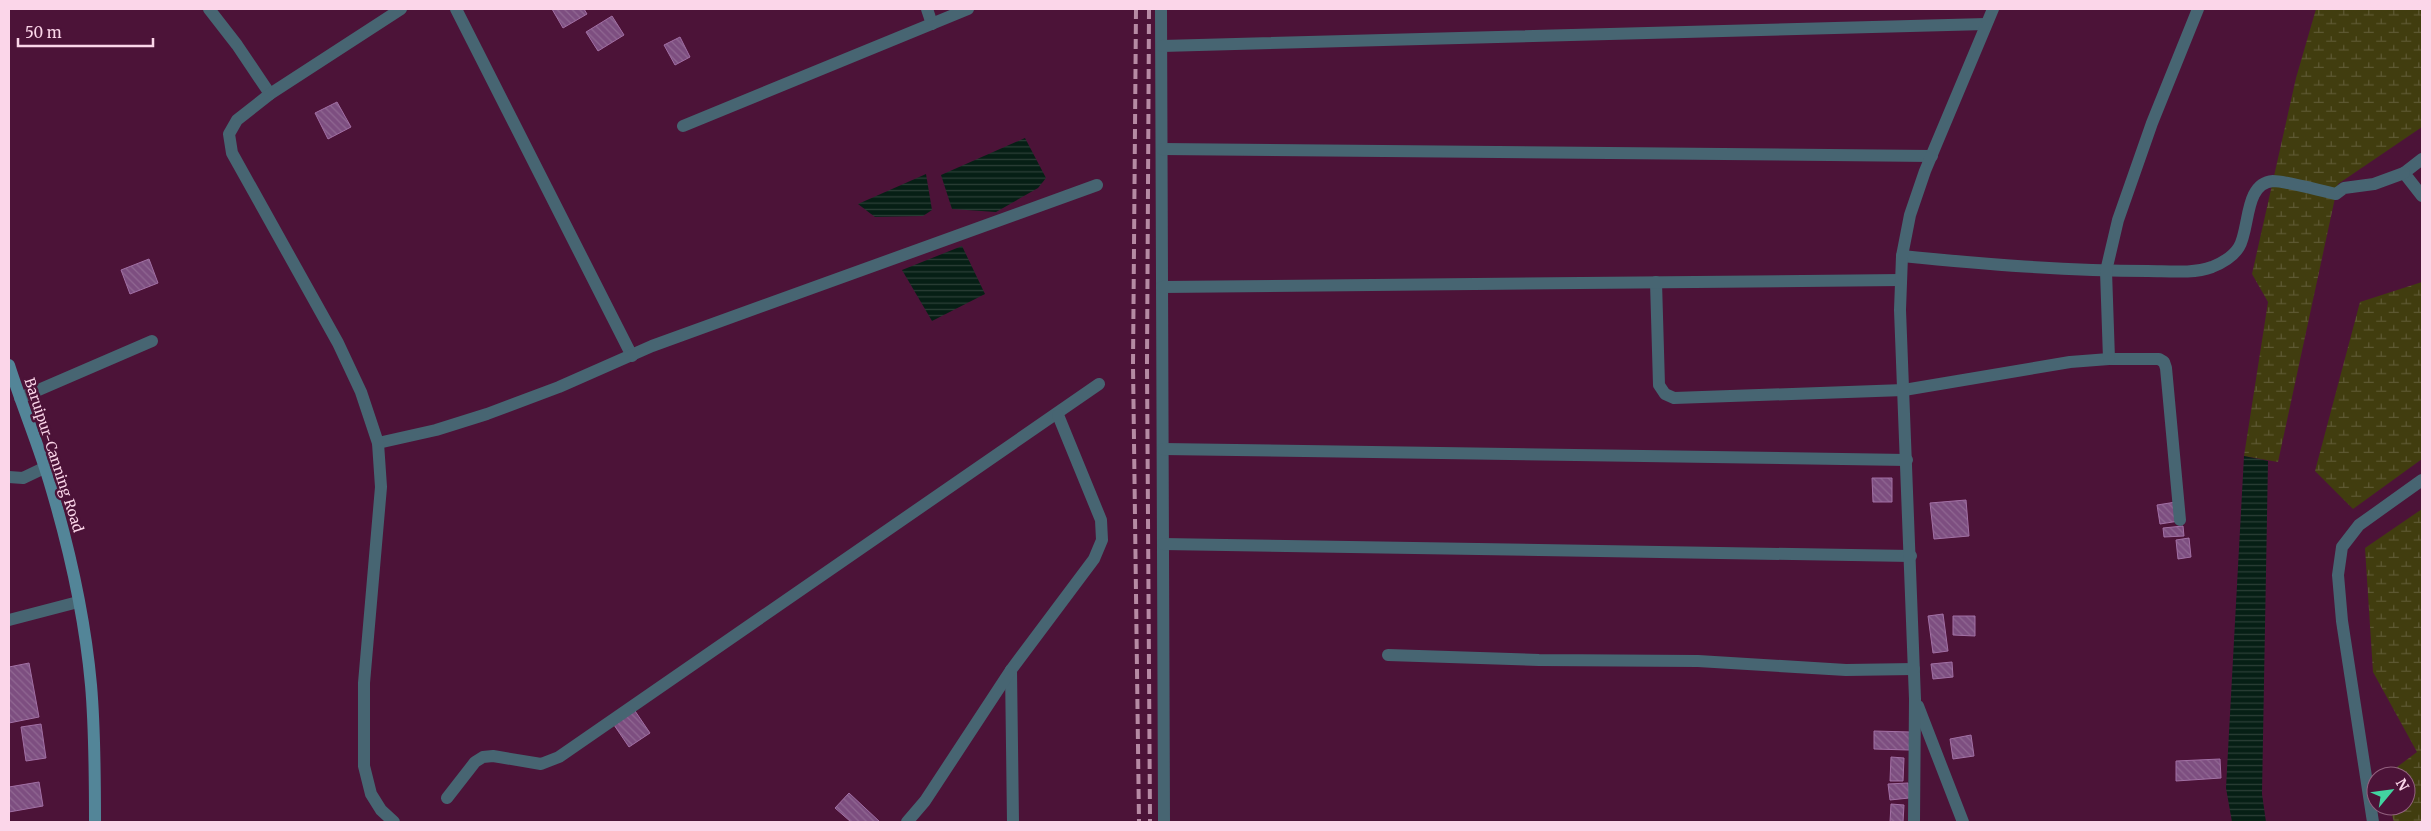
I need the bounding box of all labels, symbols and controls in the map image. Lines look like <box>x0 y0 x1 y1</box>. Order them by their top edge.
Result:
scale bar <box>18 15 152 47</box>
text: 50 m <box>25 23 62 42</box>
street label: Baruipur-Canning Road <box>21 376 88 535</box>
north arrow <box>2366 766 2416 816</box>
text: N <box>2392 775 2413 794</box>

